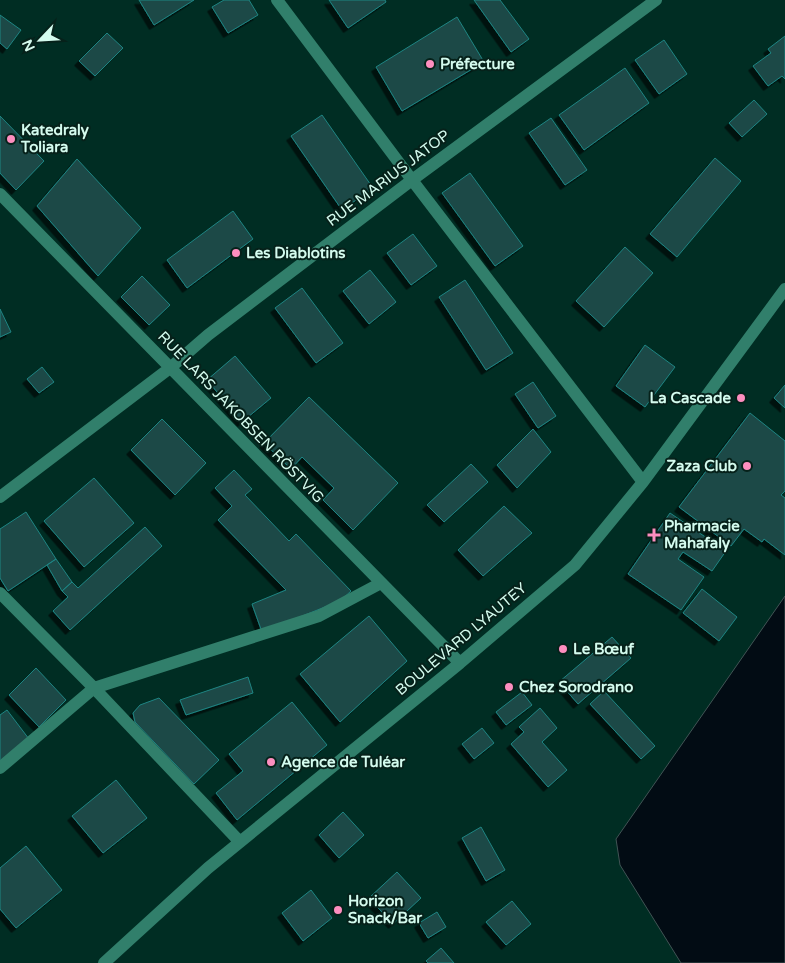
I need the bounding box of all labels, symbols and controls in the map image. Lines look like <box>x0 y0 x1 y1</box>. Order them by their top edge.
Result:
north arrow <box>15 15 65 65</box>
text: N <box>19 37 39 54</box>
place label: Préfecture <box>440 55 515 73</box>
marker: Préfecture <box>424 58 436 70</box>
place label: Katedraly Toliara <box>20 121 89 156</box>
street label: RUE MARIUS JATOP <box>323 126 453 230</box>
marker: Katedraly Toliara <box>5 133 17 145</box>
place label: Les Diablotins <box>246 244 346 262</box>
marker: Les Diablotins <box>230 247 242 259</box>
street label: RUE LARS JAKOBSEN RÖSTVIG <box>154 328 328 506</box>
place label: La Cascade <box>650 389 732 407</box>
marker: La Cascade <box>735 392 747 404</box>
place label: Zaza Club <box>666 457 738 475</box>
marker: Zaza Club <box>741 460 753 472</box>
place label: Pharmacie Mahafaly <box>664 517 740 553</box>
marker: Pharmacie Mahafaly <box>648 529 660 541</box>
street label: BOULEVARD LYAUTEY <box>392 579 530 699</box>
place label: Le Bœuf <box>573 640 634 658</box>
marker: Le Bœuf <box>557 643 569 655</box>
place label: Chez Sorodrano <box>519 678 633 696</box>
marker: Chez Sorodrano <box>503 681 515 693</box>
place label: Agence de Tuléar <box>281 753 405 772</box>
marker: Agence de Tuléar <box>265 756 277 768</box>
place label: Horizon Snack/Bar <box>348 892 422 927</box>
marker: Horizon Snack/Bar <box>332 904 344 916</box>

